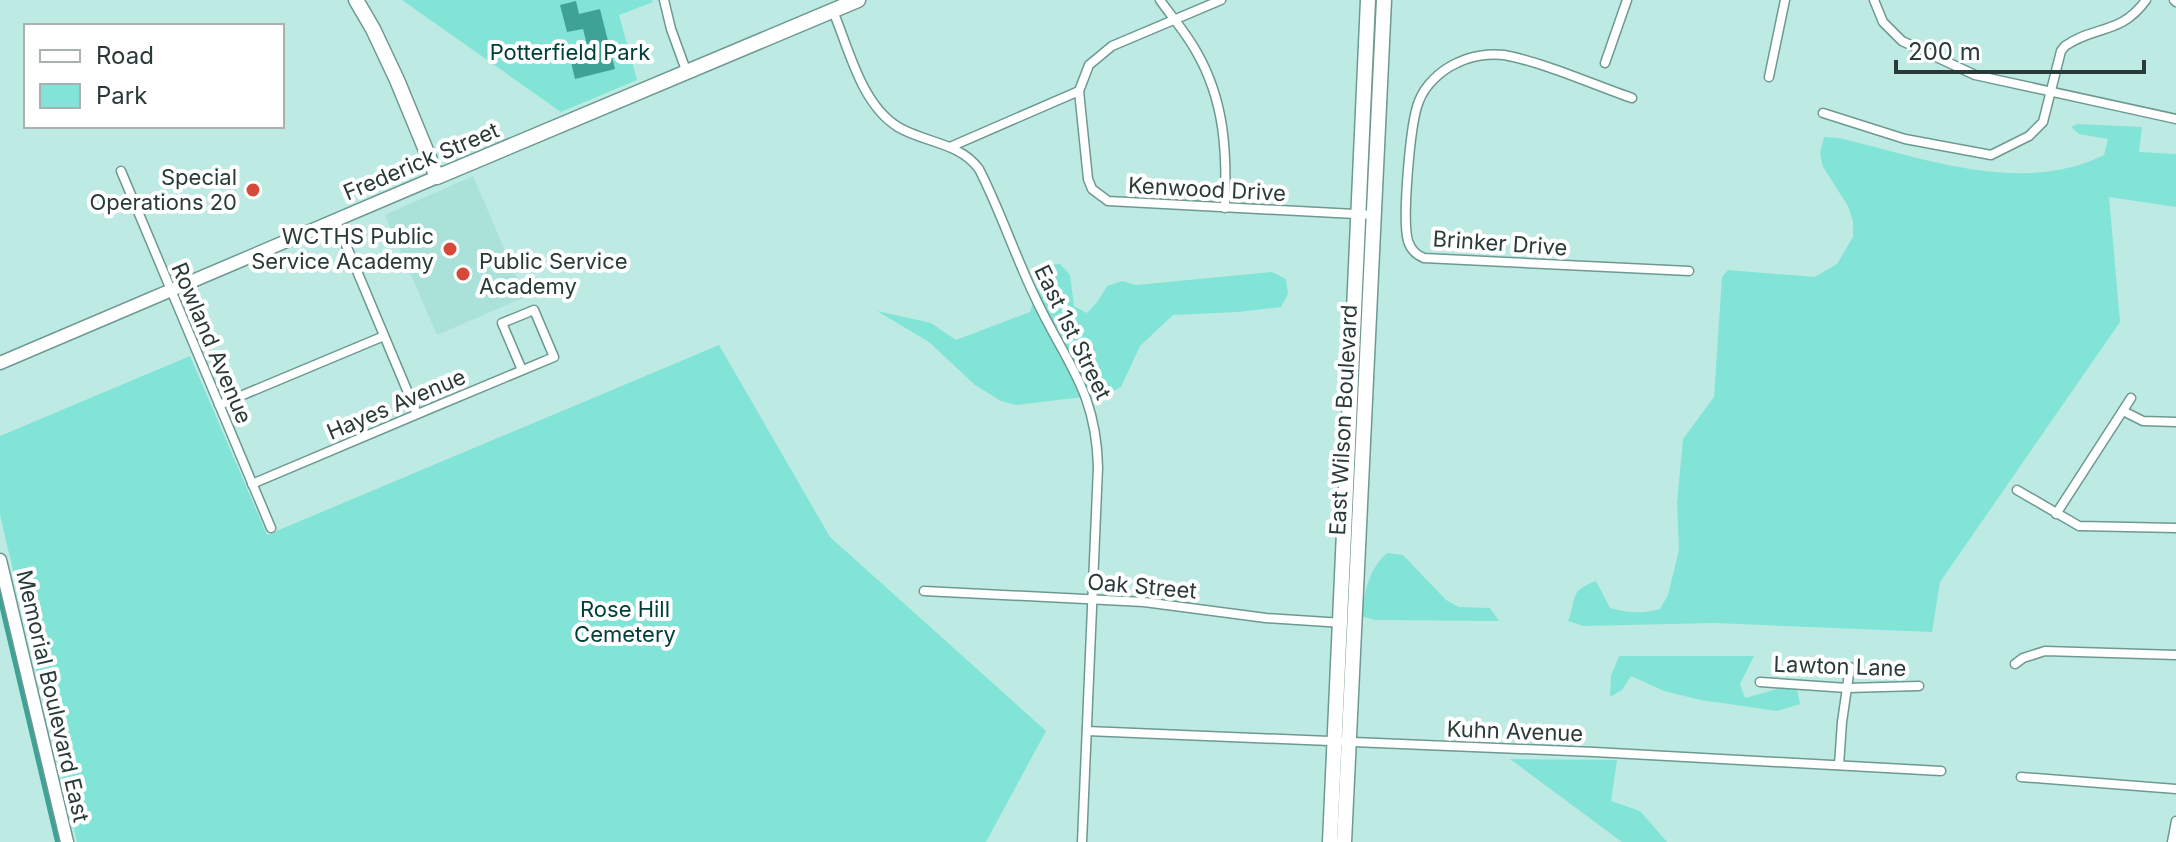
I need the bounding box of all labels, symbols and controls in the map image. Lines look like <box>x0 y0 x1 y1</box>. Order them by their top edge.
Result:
legend <box>24 24 284 128</box>
scale bar <box>1896 24 2144 74</box>
text: 200 m <box>1908 37 1981 66</box>
park label: Potterfield Park <box>490 39 650 65</box>
text: Road <box>96 41 154 70</box>
text: Park <box>96 81 147 110</box>
street label: Frederick Street <box>339 117 503 205</box>
place label: Special Operations 20 <box>89 164 237 215</box>
street label: Kenwood Drive <box>1127 172 1287 206</box>
marker: Special Operations 20 <box>244 181 262 199</box>
place label: WCTHS Public Service Academy <box>251 223 434 274</box>
street label: Brinker Drive <box>1432 225 1568 261</box>
marker: WCTHS Public Service Academy <box>441 240 459 258</box>
place label: Public Service Academy <box>479 248 628 299</box>
street label: Rowland Avenue <box>166 259 258 427</box>
street label: East 1st Street <box>1029 260 1117 404</box>
marker: Public Service Academy <box>454 265 472 283</box>
street label: East Wilson Boulevard <box>1324 304 1362 536</box>
street label: Hayes Avenue <box>323 363 469 445</box>
street label: Memorial Boulevard East <box>11 567 95 825</box>
street label: Oak Street <box>1086 568 1198 604</box>
park label: Rose Hill Cemetery <box>574 596 676 647</box>
street label: Lawton Lane <box>1773 651 1907 681</box>
street label: Kuhn Avenue <box>1446 716 1584 746</box>

